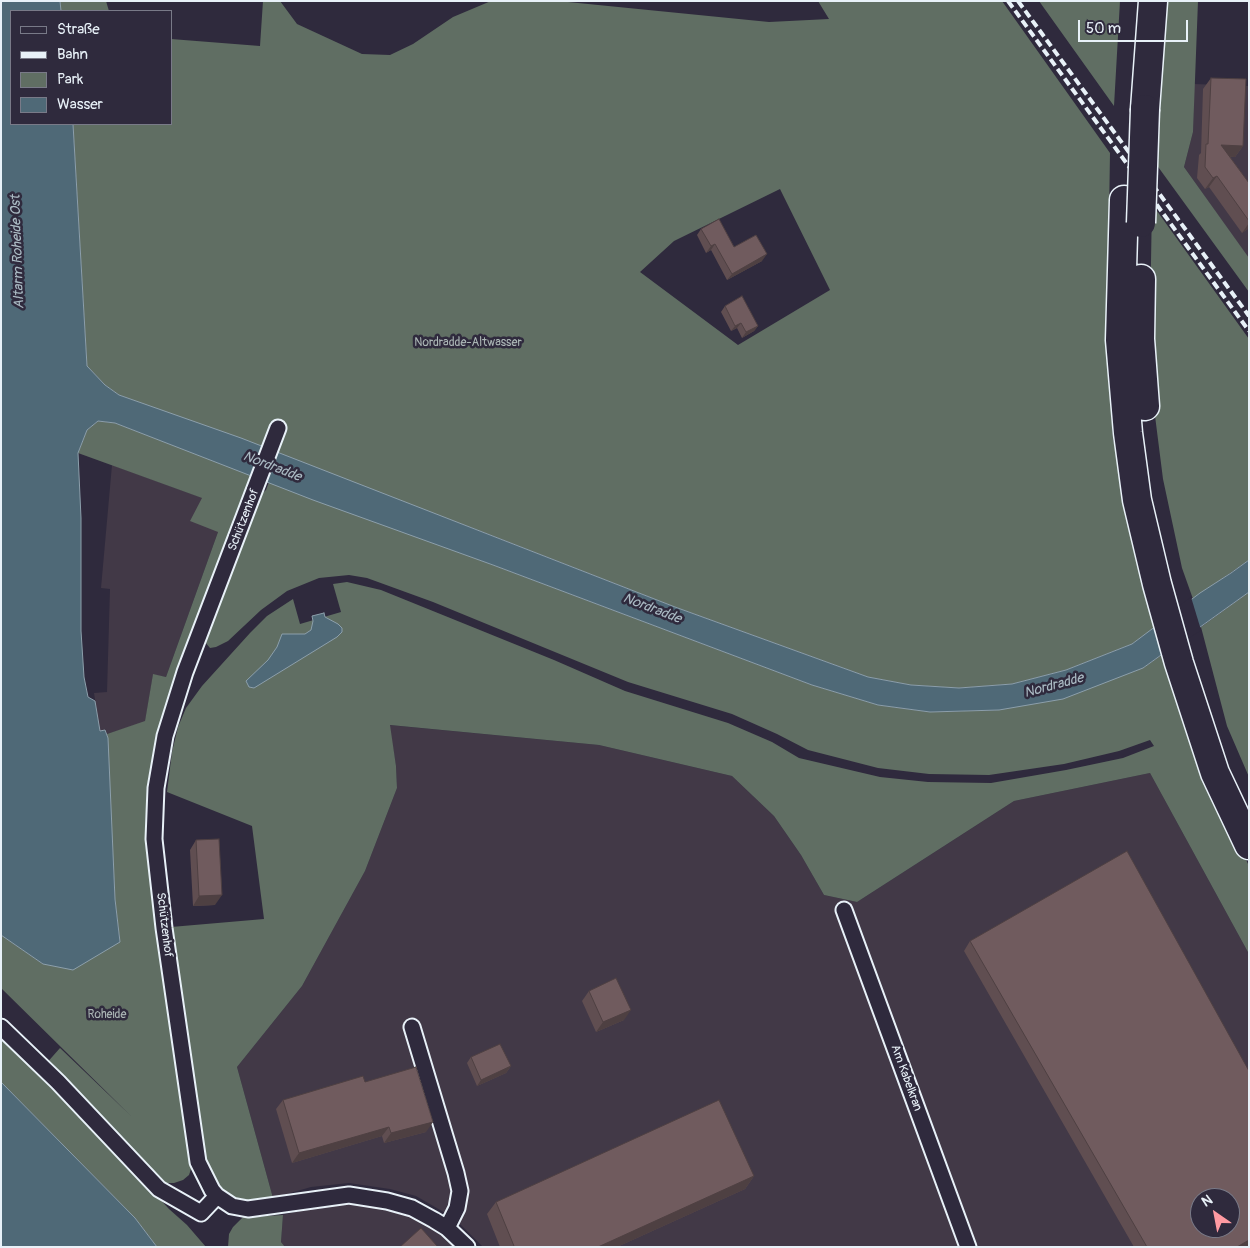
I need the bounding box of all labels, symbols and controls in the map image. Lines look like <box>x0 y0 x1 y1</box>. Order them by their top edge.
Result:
legend <box>10 10 172 125</box>
scale bar <box>1080 10 1190 42</box>
text: 50 m <box>1086 19 1121 38</box>
text: Straße <box>57 20 100 39</box>
text: Bahn <box>57 45 88 64</box>
text: Park <box>57 70 83 89</box>
text: Wasser <box>57 95 103 114</box>
water label: Altarm Roheide Ost <box>8 195 28 309</box>
park label: Nordradde-Altwasser <box>414 336 522 350</box>
water label: Nordradde <box>241 448 303 486</box>
street label: Schützenhof <box>226 487 262 553</box>
water label: Nordradde <box>621 590 683 628</box>
water label: Nordradde <box>1022 670 1086 702</box>
street label: Schützenhof <box>153 892 175 958</box>
park label: Roheide <box>88 1008 126 1022</box>
street label: Am Kabelkran <box>887 1043 925 1113</box>
north arrow <box>1190 1188 1240 1238</box>
text: N <box>1199 1191 1216 1211</box>

